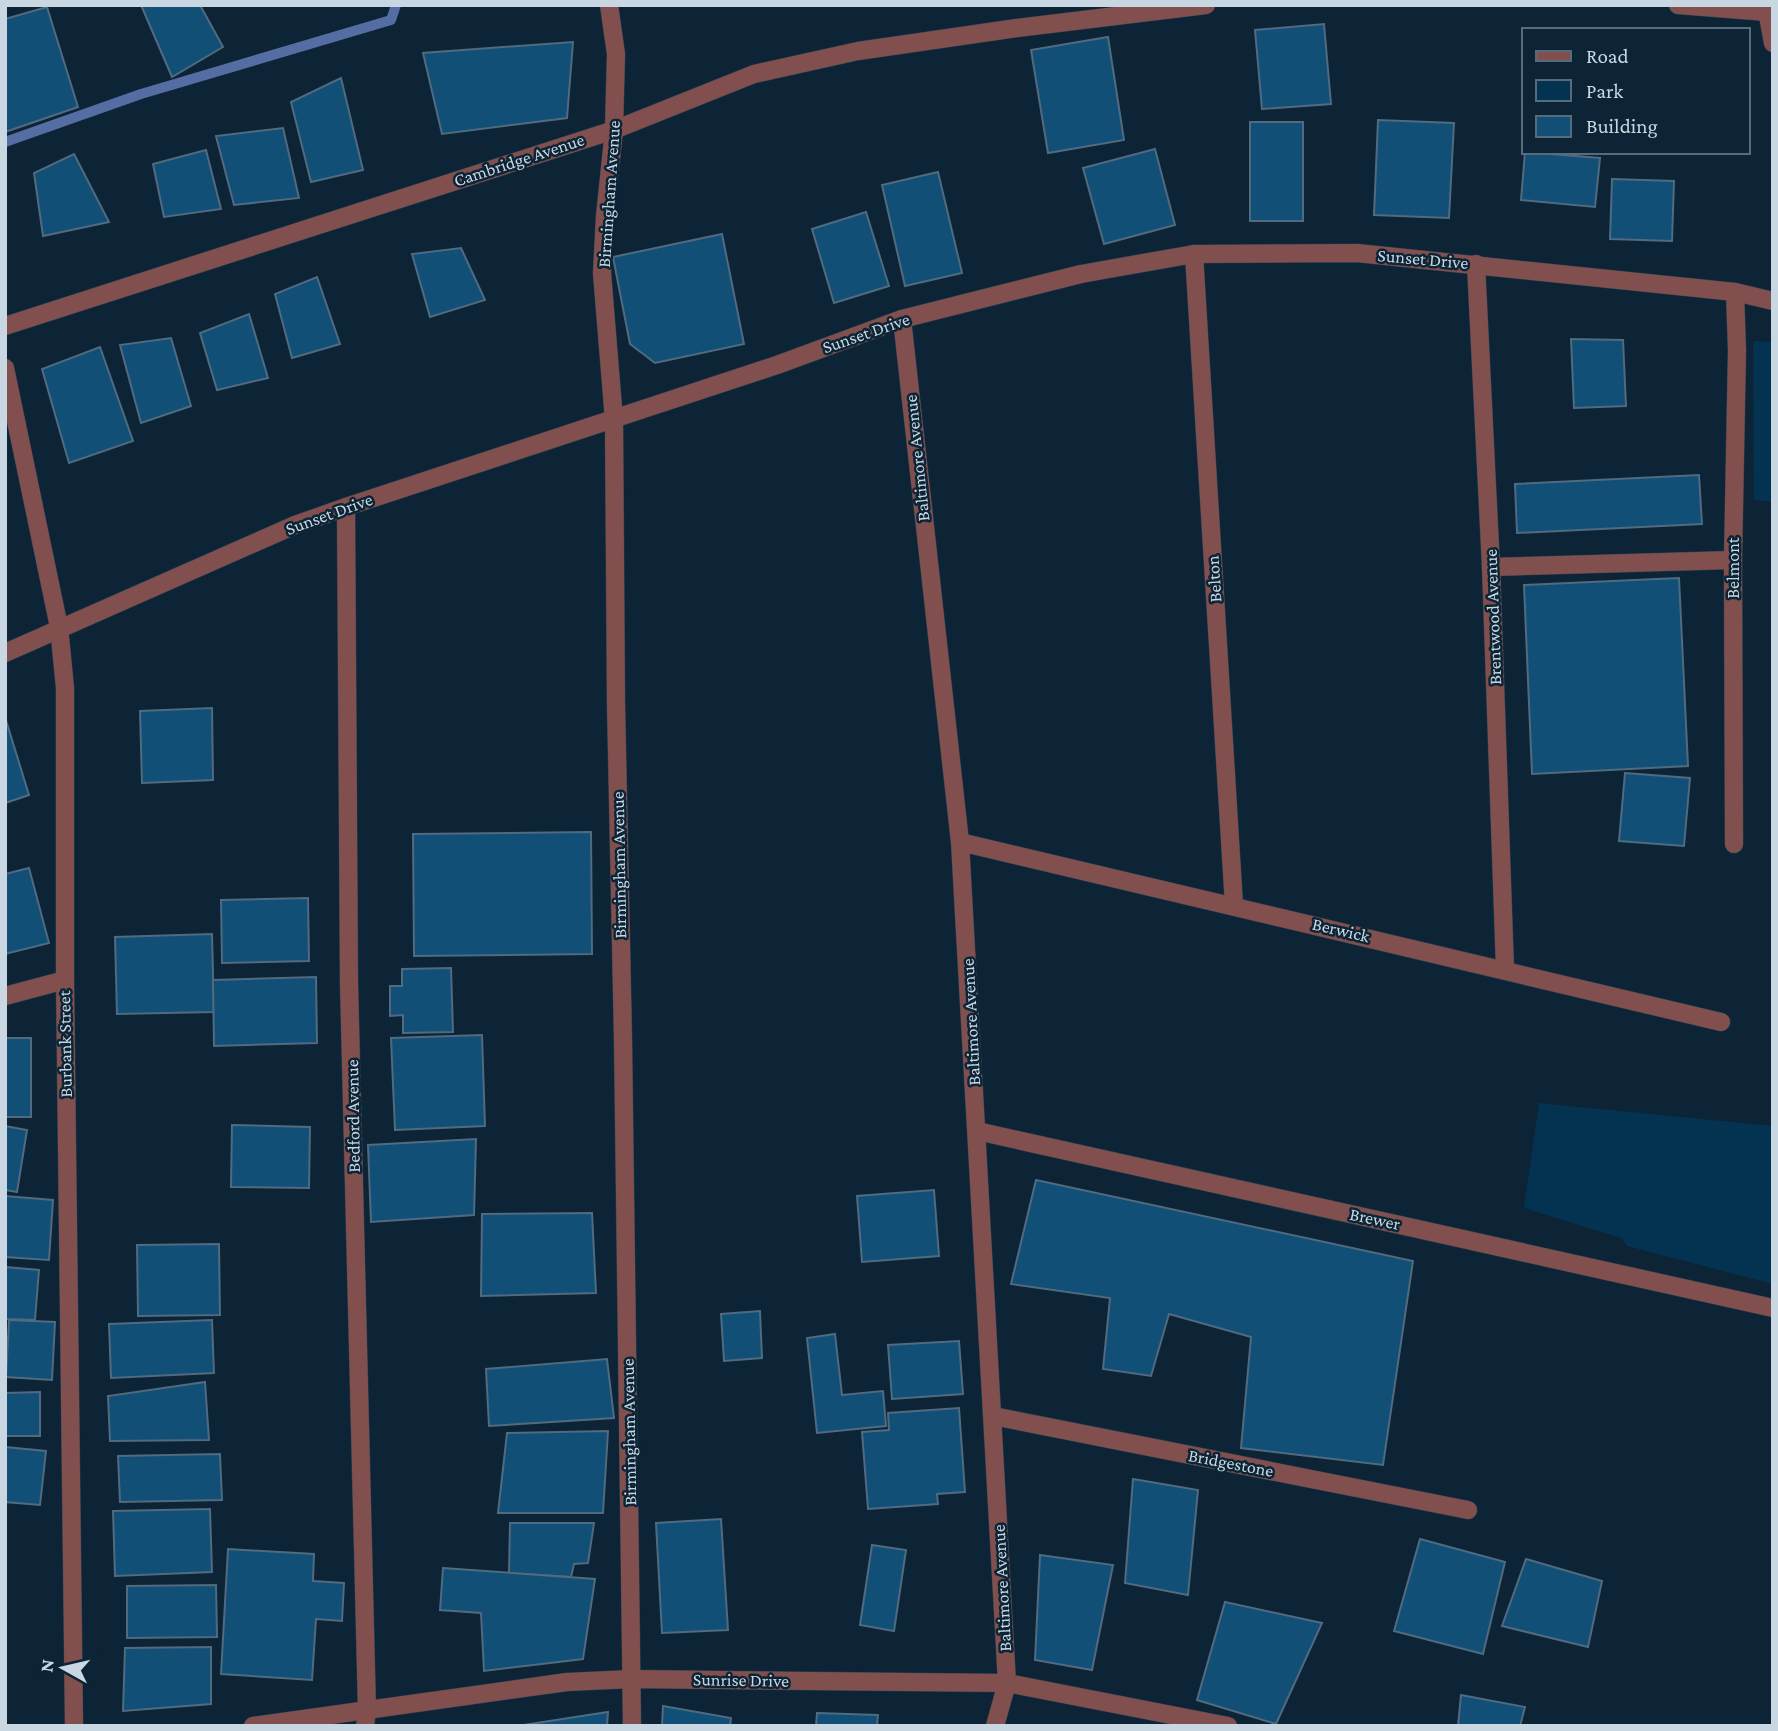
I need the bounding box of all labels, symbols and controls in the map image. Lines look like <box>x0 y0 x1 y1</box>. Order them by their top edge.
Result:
legend <box>1522 28 1750 154</box>
text: Road <box>1586 44 1629 68</box>
text: Park <box>1586 79 1623 103</box>
text: Building <box>1586 114 1658 138</box>
street label: Birmingham Avenue <box>594 120 624 268</box>
street label: Cambridge Avenue <box>451 129 587 191</box>
street label: Sunset Drive <box>1377 245 1469 273</box>
street label: Sunset Drive <box>820 309 912 357</box>
street label: Baltimore Avenue <box>900 394 934 522</box>
street label: Sunset Drive <box>283 489 375 539</box>
street label: Belmont <box>1723 536 1743 599</box>
street label: Brentwood Avenue <box>1481 549 1505 685</box>
street label: Belton <box>1202 555 1226 603</box>
street label: Birmingham Avenue <box>608 791 630 939</box>
street label: Berwick <box>1310 914 1372 946</box>
street label: Baltimore Avenue <box>958 958 984 1086</box>
street label: Burbank Street <box>54 989 76 1098</box>
street label: Bedford Avenue <box>342 1059 364 1173</box>
street label: Brewer <box>1348 1204 1403 1234</box>
street label: Birmingham Avenue <box>618 1358 640 1506</box>
street label: Bridgestone <box>1187 1445 1275 1481</box>
street label: Baltimore Avenue <box>989 1524 1015 1652</box>
north arrow <box>28 1633 98 1703</box>
text: N <box>35 1658 58 1674</box>
street label: Sunrise Drive <box>693 1669 789 1691</box>

